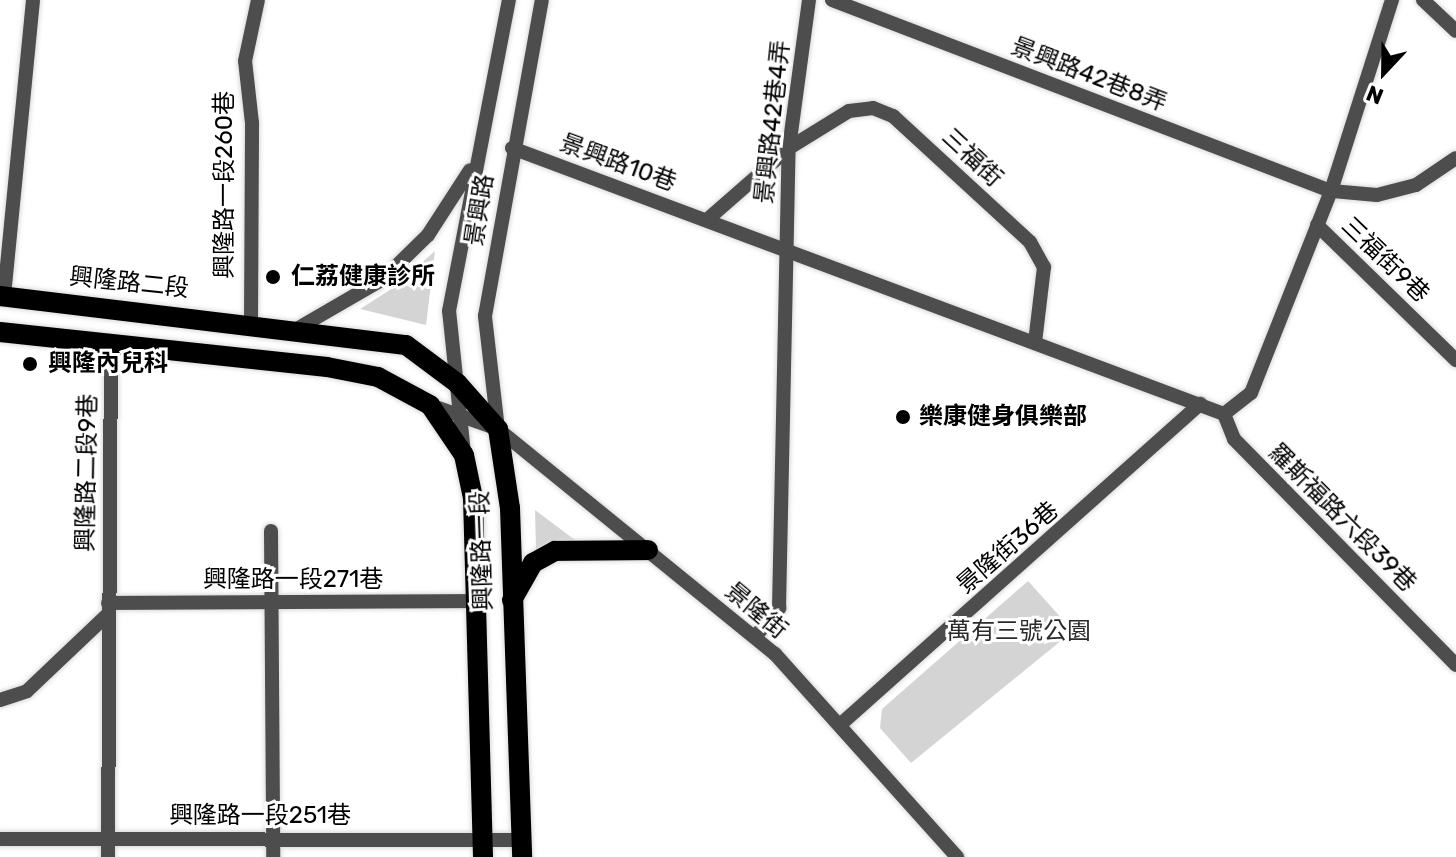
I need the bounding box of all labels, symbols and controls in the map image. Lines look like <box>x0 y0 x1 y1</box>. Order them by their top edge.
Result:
street label: 景興路42巷8弄 <box>1007 32 1171 118</box>
north arrow <box>1344 32 1424 112</box>
street label: 景興路42巷4弄 <box>750 39 796 205</box>
text: N <box>1362 79 1387 110</box>
street label: 興隆路一段260巷 <box>211 91 239 279</box>
street label: 三福街 <box>936 123 1008 193</box>
street label: 景興路10巷 <box>556 129 680 197</box>
street label: 景興路 <box>460 172 500 248</box>
street label: 三福街9巷 <box>1335 211 1435 309</box>
street label: 興隆路二段 <box>68 262 190 304</box>
place label: 仁荔健康診所 <box>291 263 435 291</box>
marker: 仁荔健康診所 <box>262 266 284 288</box>
place label: 興隆內兒科 <box>48 350 168 378</box>
marker: 興隆內兒科 <box>19 353 41 375</box>
street label: 興隆路二段9巷 <box>71 394 103 552</box>
place label: 樂康健身俱樂部 <box>919 403 1087 431</box>
marker: 樂康健身俱樂部 <box>894 408 912 426</box>
street label: 羅斯福路六段39巷 <box>1262 438 1422 598</box>
street label: 興隆路一段 <box>466 491 498 611</box>
street label: 景隆街36巷 <box>951 496 1065 600</box>
street label: 興隆路一段271巷 <box>203 566 383 594</box>
street label: 景隆街 <box>719 577 793 645</box>
park label: 萬有三號公園 <box>947 618 1091 646</box>
street label: 興隆路一段251巷 <box>169 802 351 830</box>

